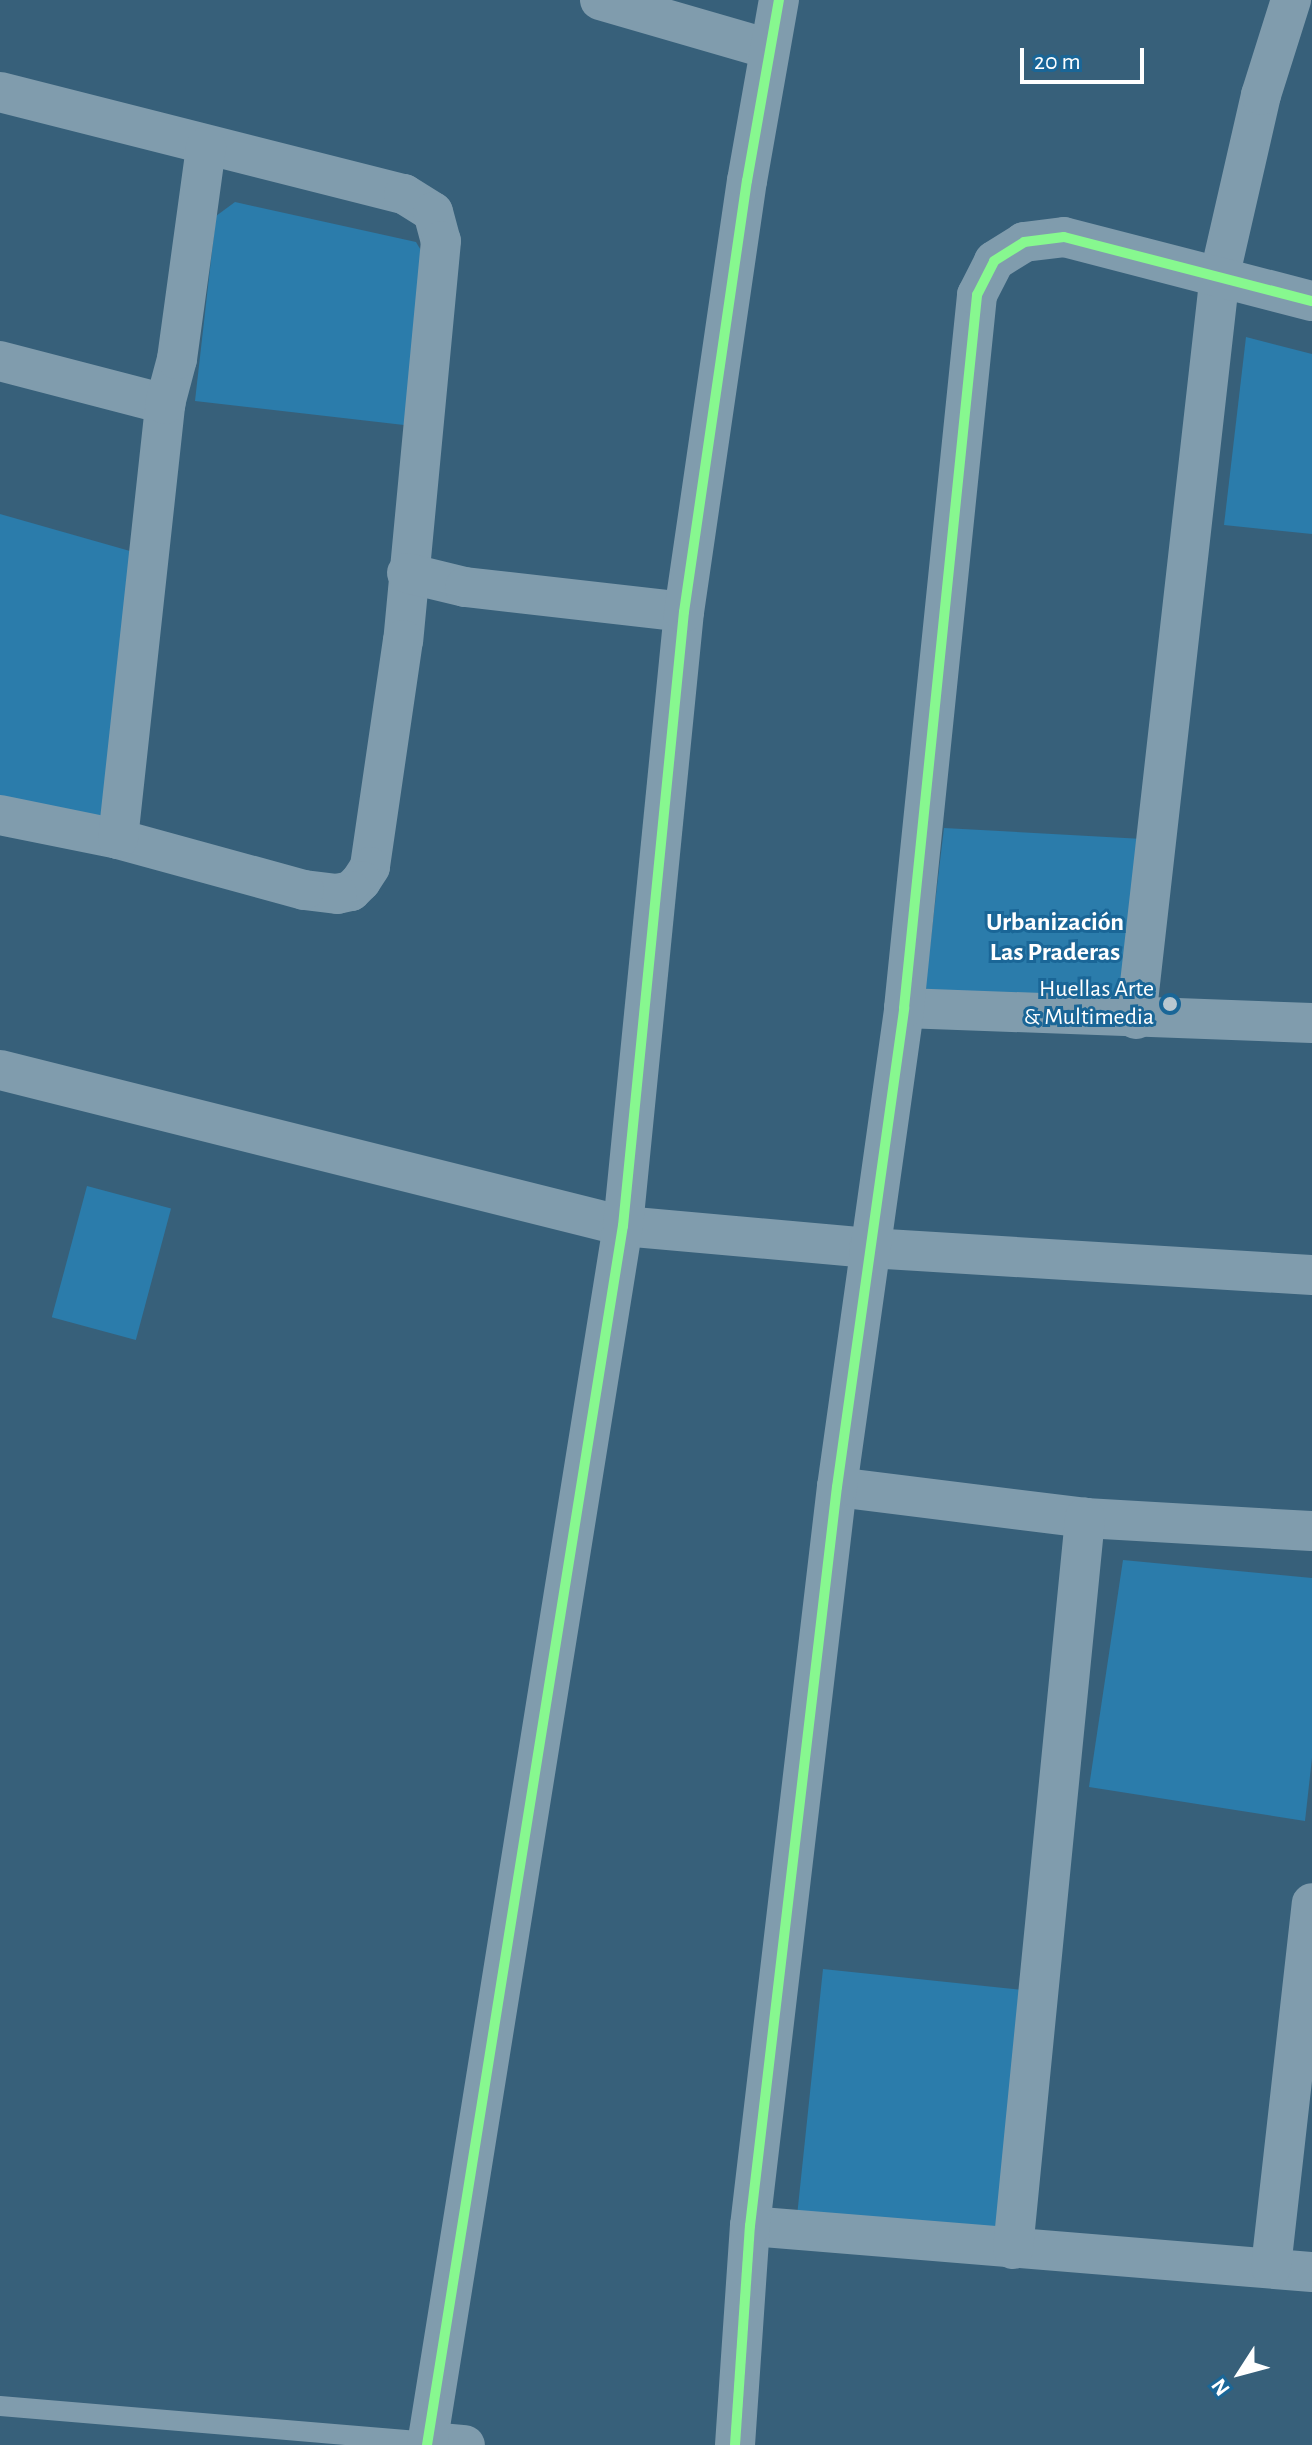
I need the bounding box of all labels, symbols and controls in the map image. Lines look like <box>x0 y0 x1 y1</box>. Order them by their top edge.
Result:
scale bar <box>1024 32 1148 82</box>
text: 20 m <box>1034 50 1081 74</box>
district label: Urbanización Las Praderas <box>986 907 1124 968</box>
place label: Huellas Arte & Multimedia <box>1024 976 1154 1032</box>
marker: Huellas Arte & Multimedia <box>1161 995 1179 1013</box>
north arrow <box>1200 2333 1280 2413</box>
text: N <box>1207 2374 1234 2400</box>

